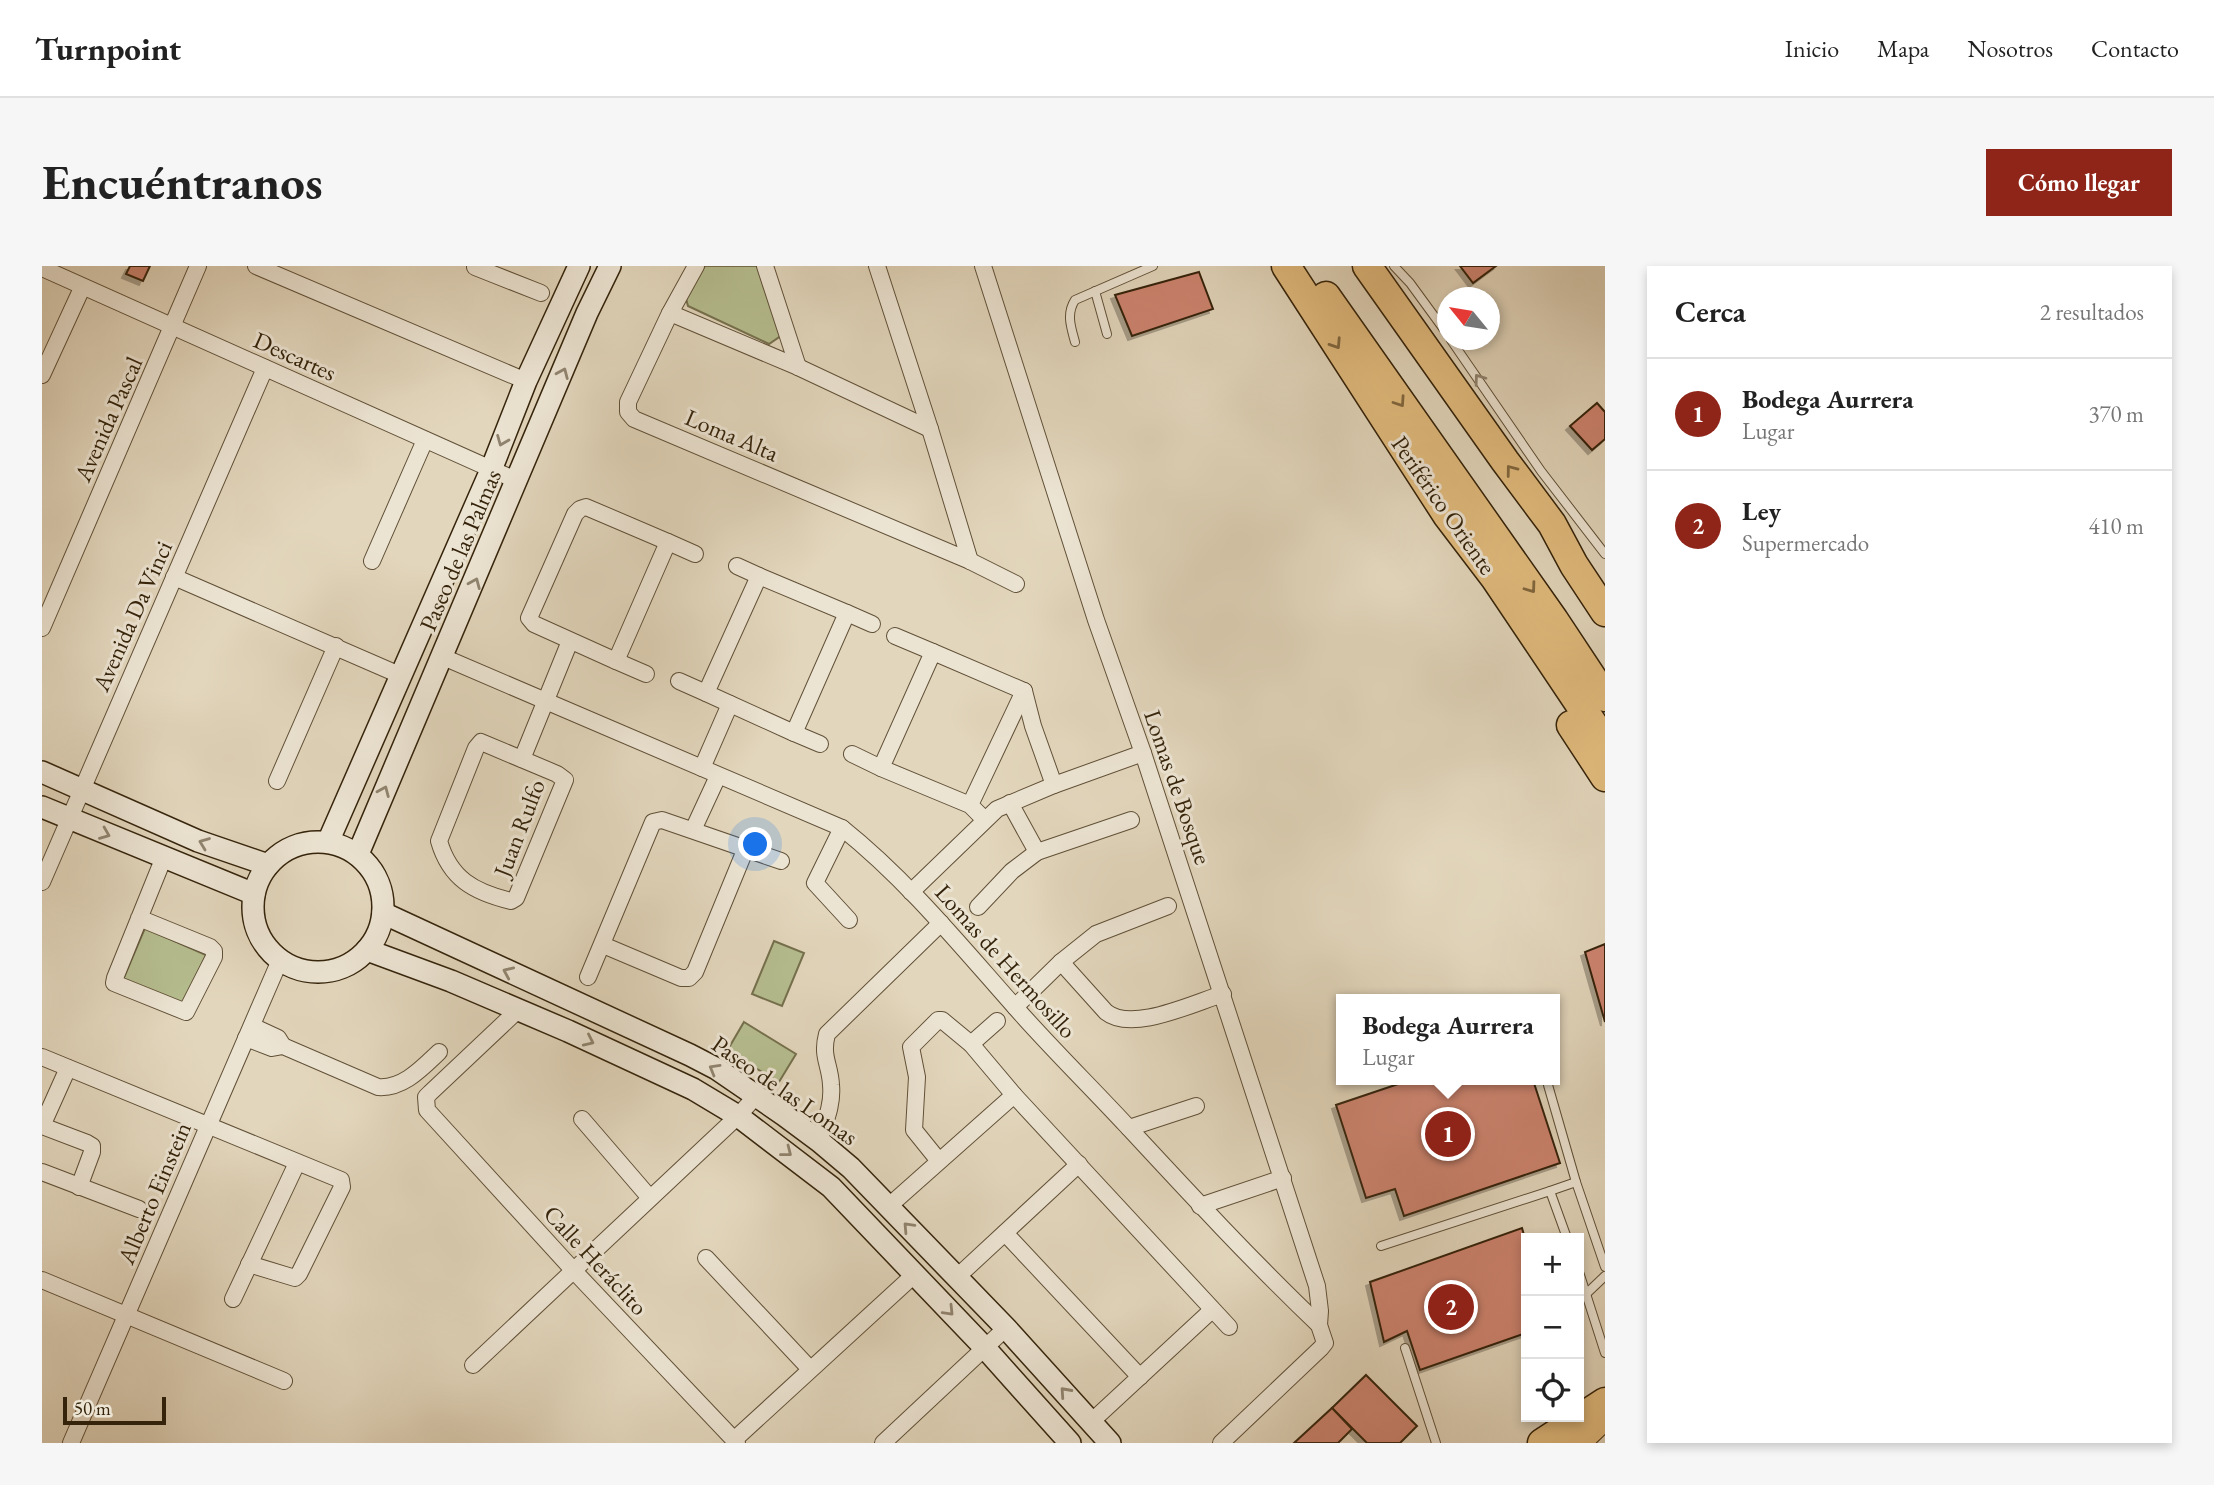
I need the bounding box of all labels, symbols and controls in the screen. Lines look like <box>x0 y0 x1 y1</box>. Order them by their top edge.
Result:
text: Turnpoint <box>35 27 181 70</box>
text: Inicio <box>1785 33 1839 64</box>
text: Mapa <box>1877 33 1929 64</box>
text: Nosotros <box>1967 33 2053 64</box>
text: Contacto <box>2091 33 2179 64</box>
button: Cómo llegar <box>1986 149 2172 216</box>
text: Encuéntranos <box>42 150 323 214</box>
north arrow <box>1437 287 1500 350</box>
text: Cerca <box>1675 292 1746 331</box>
text: 2 resultados <box>2040 297 2144 327</box>
street label: Descartes <box>249 324 341 388</box>
one-way arrow <box>1327 336 1340 349</box>
street label: Avenida Pascal <box>66 352 149 487</box>
one-way arrow <box>554 368 568 380</box>
one-way arrow <box>1475 374 1487 387</box>
text: Bodega Aurrera <box>1742 382 1914 416</box>
one-way arrow <box>1392 394 1405 407</box>
text: 1 <box>1692 399 1704 429</box>
text: 370 m <box>2088 399 2144 429</box>
street label: Loma Alta <box>681 402 784 469</box>
text: Lugar <box>1742 416 1794 446</box>
street label: Periférico Oriente <box>1385 429 1503 581</box>
one-way arrow <box>497 434 511 446</box>
street label: Paseo de las Palmas <box>412 464 508 636</box>
one-way arrow <box>1507 465 1520 477</box>
text: Ley <box>1742 494 1781 528</box>
text: 2 <box>1692 511 1704 541</box>
text: 410 m <box>2088 511 2144 541</box>
text: Supermercado <box>1742 528 1869 558</box>
street label: Avenida Da Vinci <box>85 536 179 697</box>
one-way arrow <box>466 578 480 590</box>
one-way arrow <box>1522 580 1535 593</box>
street label: Lomas de Bosque <box>1137 706 1219 868</box>
street label: Juan Rulfo <box>485 775 552 883</box>
one-way arrow <box>375 786 389 798</box>
one-way arrow <box>98 825 110 839</box>
your location <box>738 827 772 861</box>
one-way arrow <box>198 837 210 851</box>
street label: Lomas de Hermosillo <box>928 877 1084 1045</box>
one-way arrow <box>503 966 515 980</box>
popup <box>1336 994 1560 1085</box>
text: Bodega Aurrera <box>1362 1008 1534 1042</box>
street label: Paseo de las Lomas <box>706 1028 864 1152</box>
one-way arrow <box>582 1032 594 1046</box>
text: Lugar <box>1362 1042 1415 1072</box>
one-way arrow <box>708 1064 721 1077</box>
pin: 1 <box>1425 1108 1471 1160</box>
street label: Alberto Einstein <box>110 1117 198 1270</box>
one-way arrow <box>779 1144 791 1157</box>
street label: Calle Heráclito <box>537 1198 655 1322</box>
one-way arrow <box>904 1222 917 1235</box>
map controls <box>1521 1233 1584 1422</box>
button: + <box>1521 1233 1584 1296</box>
pin: 2 <box>1428 1281 1474 1333</box>
button: − <box>1521 1296 1584 1359</box>
one-way arrow <box>941 1303 954 1316</box>
button: locate <box>1521 1359 1584 1422</box>
one-way arrow <box>1060 1387 1073 1400</box>
scale bar <box>63 1394 166 1426</box>
text: 50 m <box>74 1396 111 1421</box>

